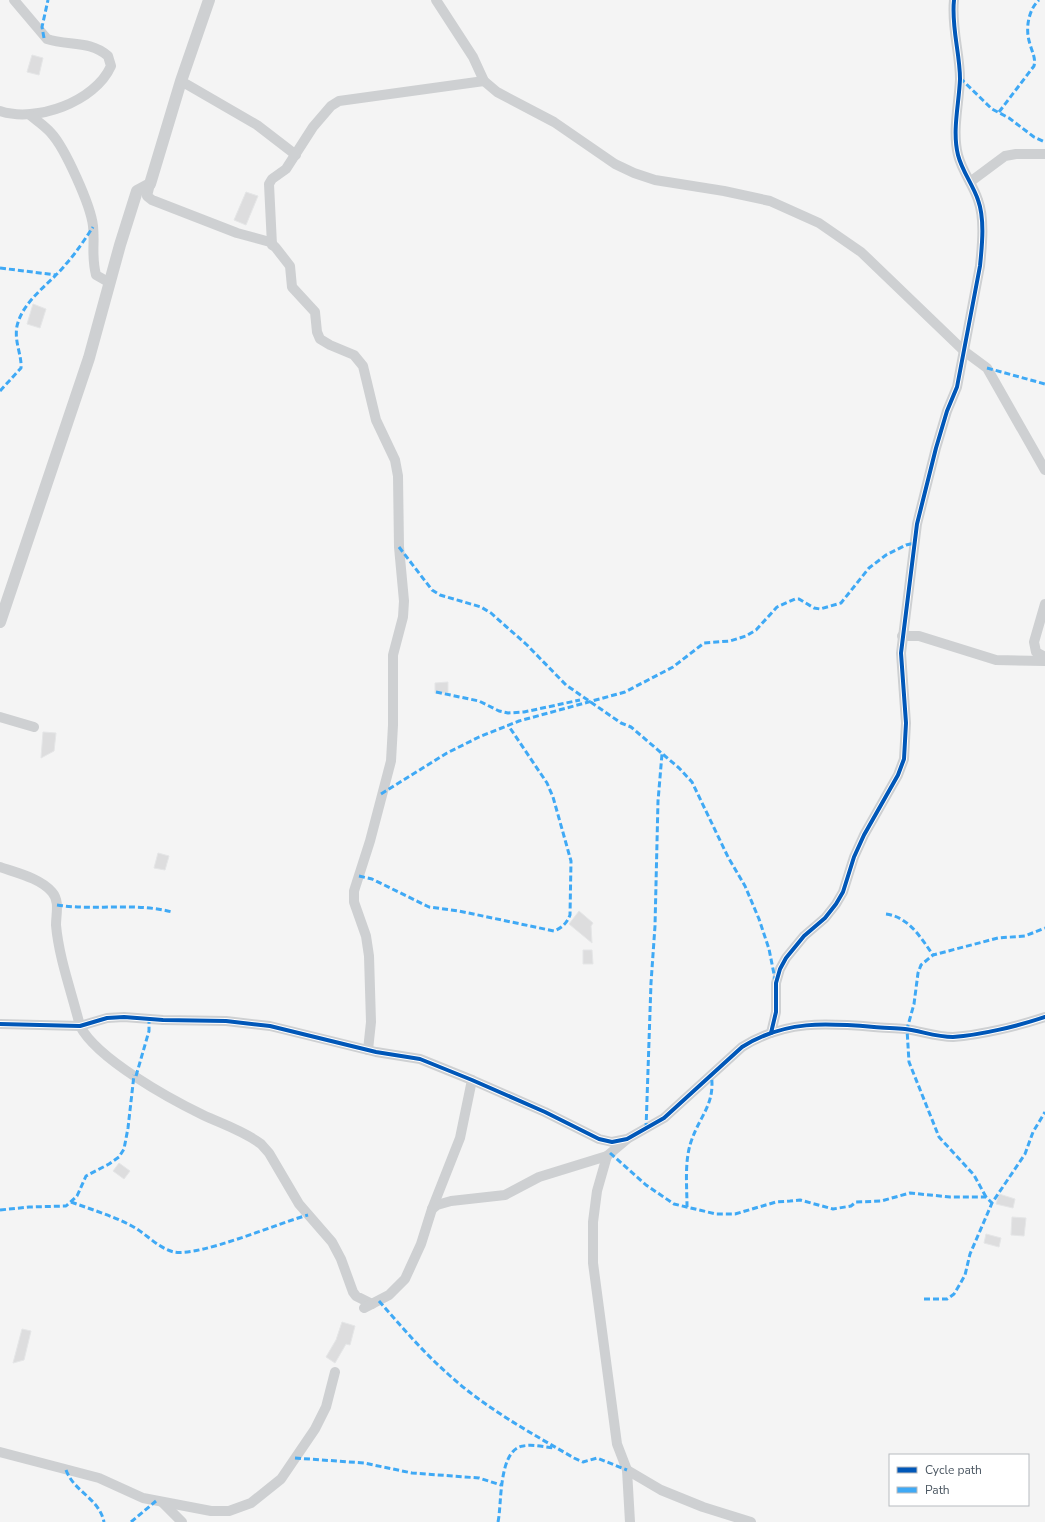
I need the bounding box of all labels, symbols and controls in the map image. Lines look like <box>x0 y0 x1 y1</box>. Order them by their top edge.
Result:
legend <box>889 1454 1029 1506</box>
text: Cycle path <box>925 1462 982 1478</box>
text: Path <box>925 1482 950 1498</box>

